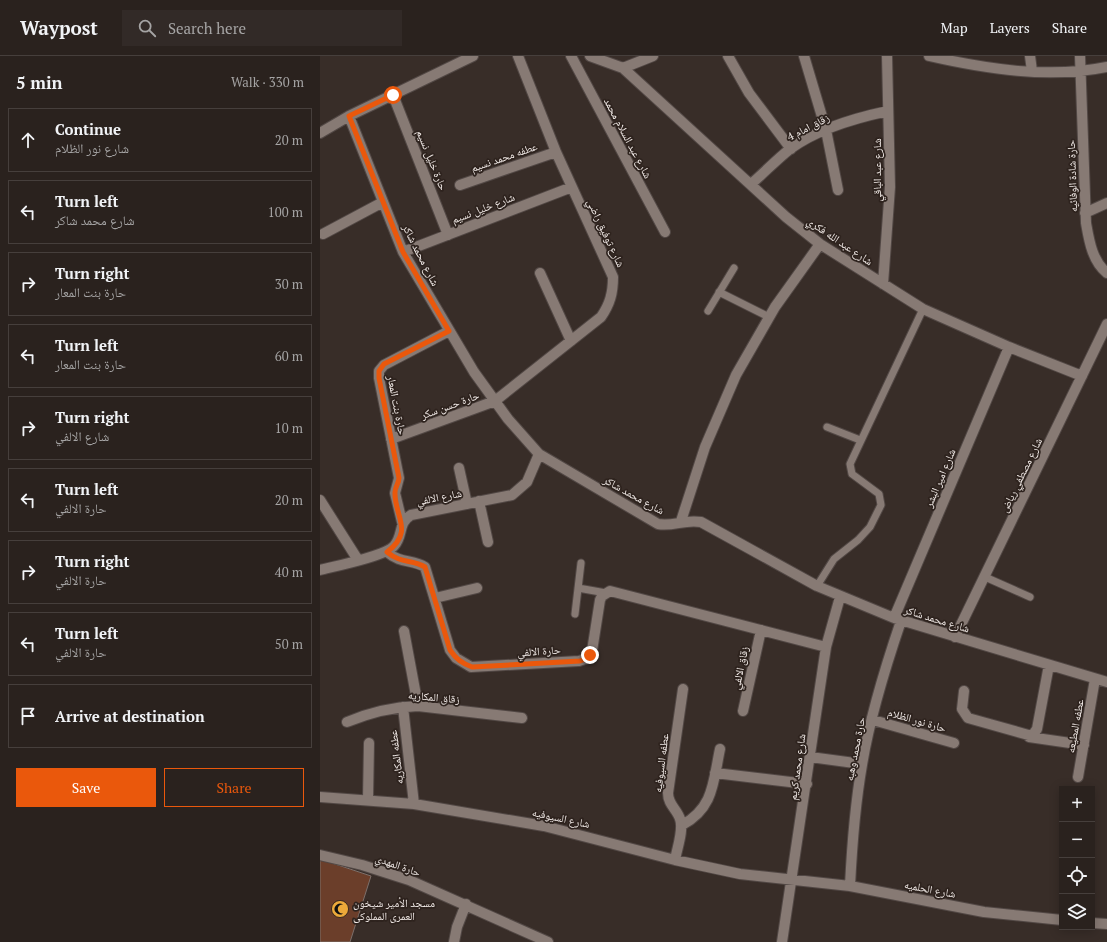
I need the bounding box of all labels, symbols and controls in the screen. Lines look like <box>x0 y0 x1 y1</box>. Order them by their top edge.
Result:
search box <box>122 10 402 46</box>
text: Waypost <box>20 15 98 40</box>
icon: search <box>136 17 158 39</box>
text: Search here <box>168 18 246 38</box>
text: Map <box>941 18 968 37</box>
text: Layers <box>990 18 1030 37</box>
text: Share <box>1052 18 1087 37</box>
text: 5 min <box>16 71 63 94</box>
text: Walk · 330 m <box>231 73 304 91</box>
route start <box>384 86 402 104</box>
street label: شارع عبد السلام محمد <box>601 95 655 181</box>
street label: زقاق امام 4 <box>784 110 832 144</box>
text: Continue <box>55 119 121 139</box>
street label: حارة خليل نسيم <box>413 128 450 193</box>
icon: ahead <box>17 129 39 151</box>
text: 20 m <box>275 131 303 149</box>
street label: شارع عبد الباقي <box>870 138 886 202</box>
text: شارع نور الظلام <box>55 139 129 157</box>
street label: عطفه محمد نسيم <box>469 139 540 176</box>
street label: حارة شادة الوفائيه <box>1064 140 1080 212</box>
street label: شارع خليل نسيم <box>449 190 517 227</box>
text: Turn left <box>55 191 119 211</box>
street label: شارع توفيق راضي <box>582 197 628 270</box>
icon: left <box>17 201 39 223</box>
text: 100 m <box>268 203 303 221</box>
text: شارع محمد شاكر <box>55 211 135 229</box>
street label: شارع عبد الله فكري <box>803 214 876 270</box>
street label: شارع محمد شاكر <box>399 221 443 288</box>
text: Turn right <box>55 263 130 283</box>
icon: right <box>17 273 39 295</box>
text: 30 m <box>275 275 303 293</box>
text: حارة بنت المعار <box>55 283 126 301</box>
text: Turn left <box>55 335 119 355</box>
icon: left <box>17 345 39 367</box>
text: 60 m <box>275 347 303 365</box>
text: حارة بنت المعار <box>55 355 126 373</box>
street label: حارة بنت المعار <box>384 373 410 436</box>
street label: حارة حسن سكر <box>418 388 481 422</box>
text: Turn right <box>55 407 130 427</box>
icon: right <box>17 417 39 439</box>
text: 10 m <box>275 419 303 437</box>
text: شارع الالفي <box>55 427 109 445</box>
street label: شارع مصطفي رياض <box>997 435 1047 515</box>
street label: شارع امير البشر <box>921 447 959 510</box>
street label: شارع محمد شاكر <box>600 472 667 517</box>
text: Turn left <box>55 479 119 499</box>
street label: شارع الالفي <box>415 486 463 510</box>
icon: left <box>17 489 39 511</box>
text: 20 m <box>275 491 303 509</box>
text: حارة الالفي <box>55 499 107 517</box>
text: Turn right <box>55 551 130 571</box>
icon: right <box>17 561 39 583</box>
text: 40 m <box>275 563 303 581</box>
text: حارة الالفي <box>55 571 107 589</box>
street label: شارع محمد شاكر <box>902 602 971 636</box>
text: Turn left <box>55 623 119 643</box>
icon: left <box>17 633 39 655</box>
text: 50 m <box>275 635 303 653</box>
street label: حارة الالفي <box>517 642 561 661</box>
text: حارة الالفي <box>55 643 107 661</box>
street label: زقاق الالفي <box>729 645 753 691</box>
route end <box>581 646 599 664</box>
street label: زقاق المكاريه <box>408 688 460 706</box>
street label: عطفه المطيعه <box>1063 698 1087 754</box>
icon: arrive <box>17 705 39 727</box>
street label: حارة نور الظلام <box>886 705 948 735</box>
text: Arrive at destination <box>55 706 205 726</box>
street label: حارة محمد وهبه <box>842 716 868 782</box>
street label: عطفه المكاريه <box>386 729 406 785</box>
street label: عطفه السيوفيه <box>650 732 672 793</box>
street label: شارع محمد كريم <box>785 733 810 801</box>
button: Save <box>16 768 156 807</box>
button: Share <box>164 768 304 807</box>
map controls <box>1059 786 1095 930</box>
button: + <box>1059 786 1095 822</box>
street label: شارع السيوفيه <box>531 805 591 831</box>
button: − <box>1059 822 1095 858</box>
street label: حارة المهدي <box>373 851 422 881</box>
button: locate <box>1059 858 1095 894</box>
street label: شارع الحلميه <box>903 877 957 901</box>
button: layers <box>1059 894 1095 930</box>
place label: مسجد الأمير شيخون العمرى المملوكى <box>353 896 435 923</box>
mosque icon: مسجد الأمير شيخون العمرى المملوكى <box>330 899 350 919</box>

